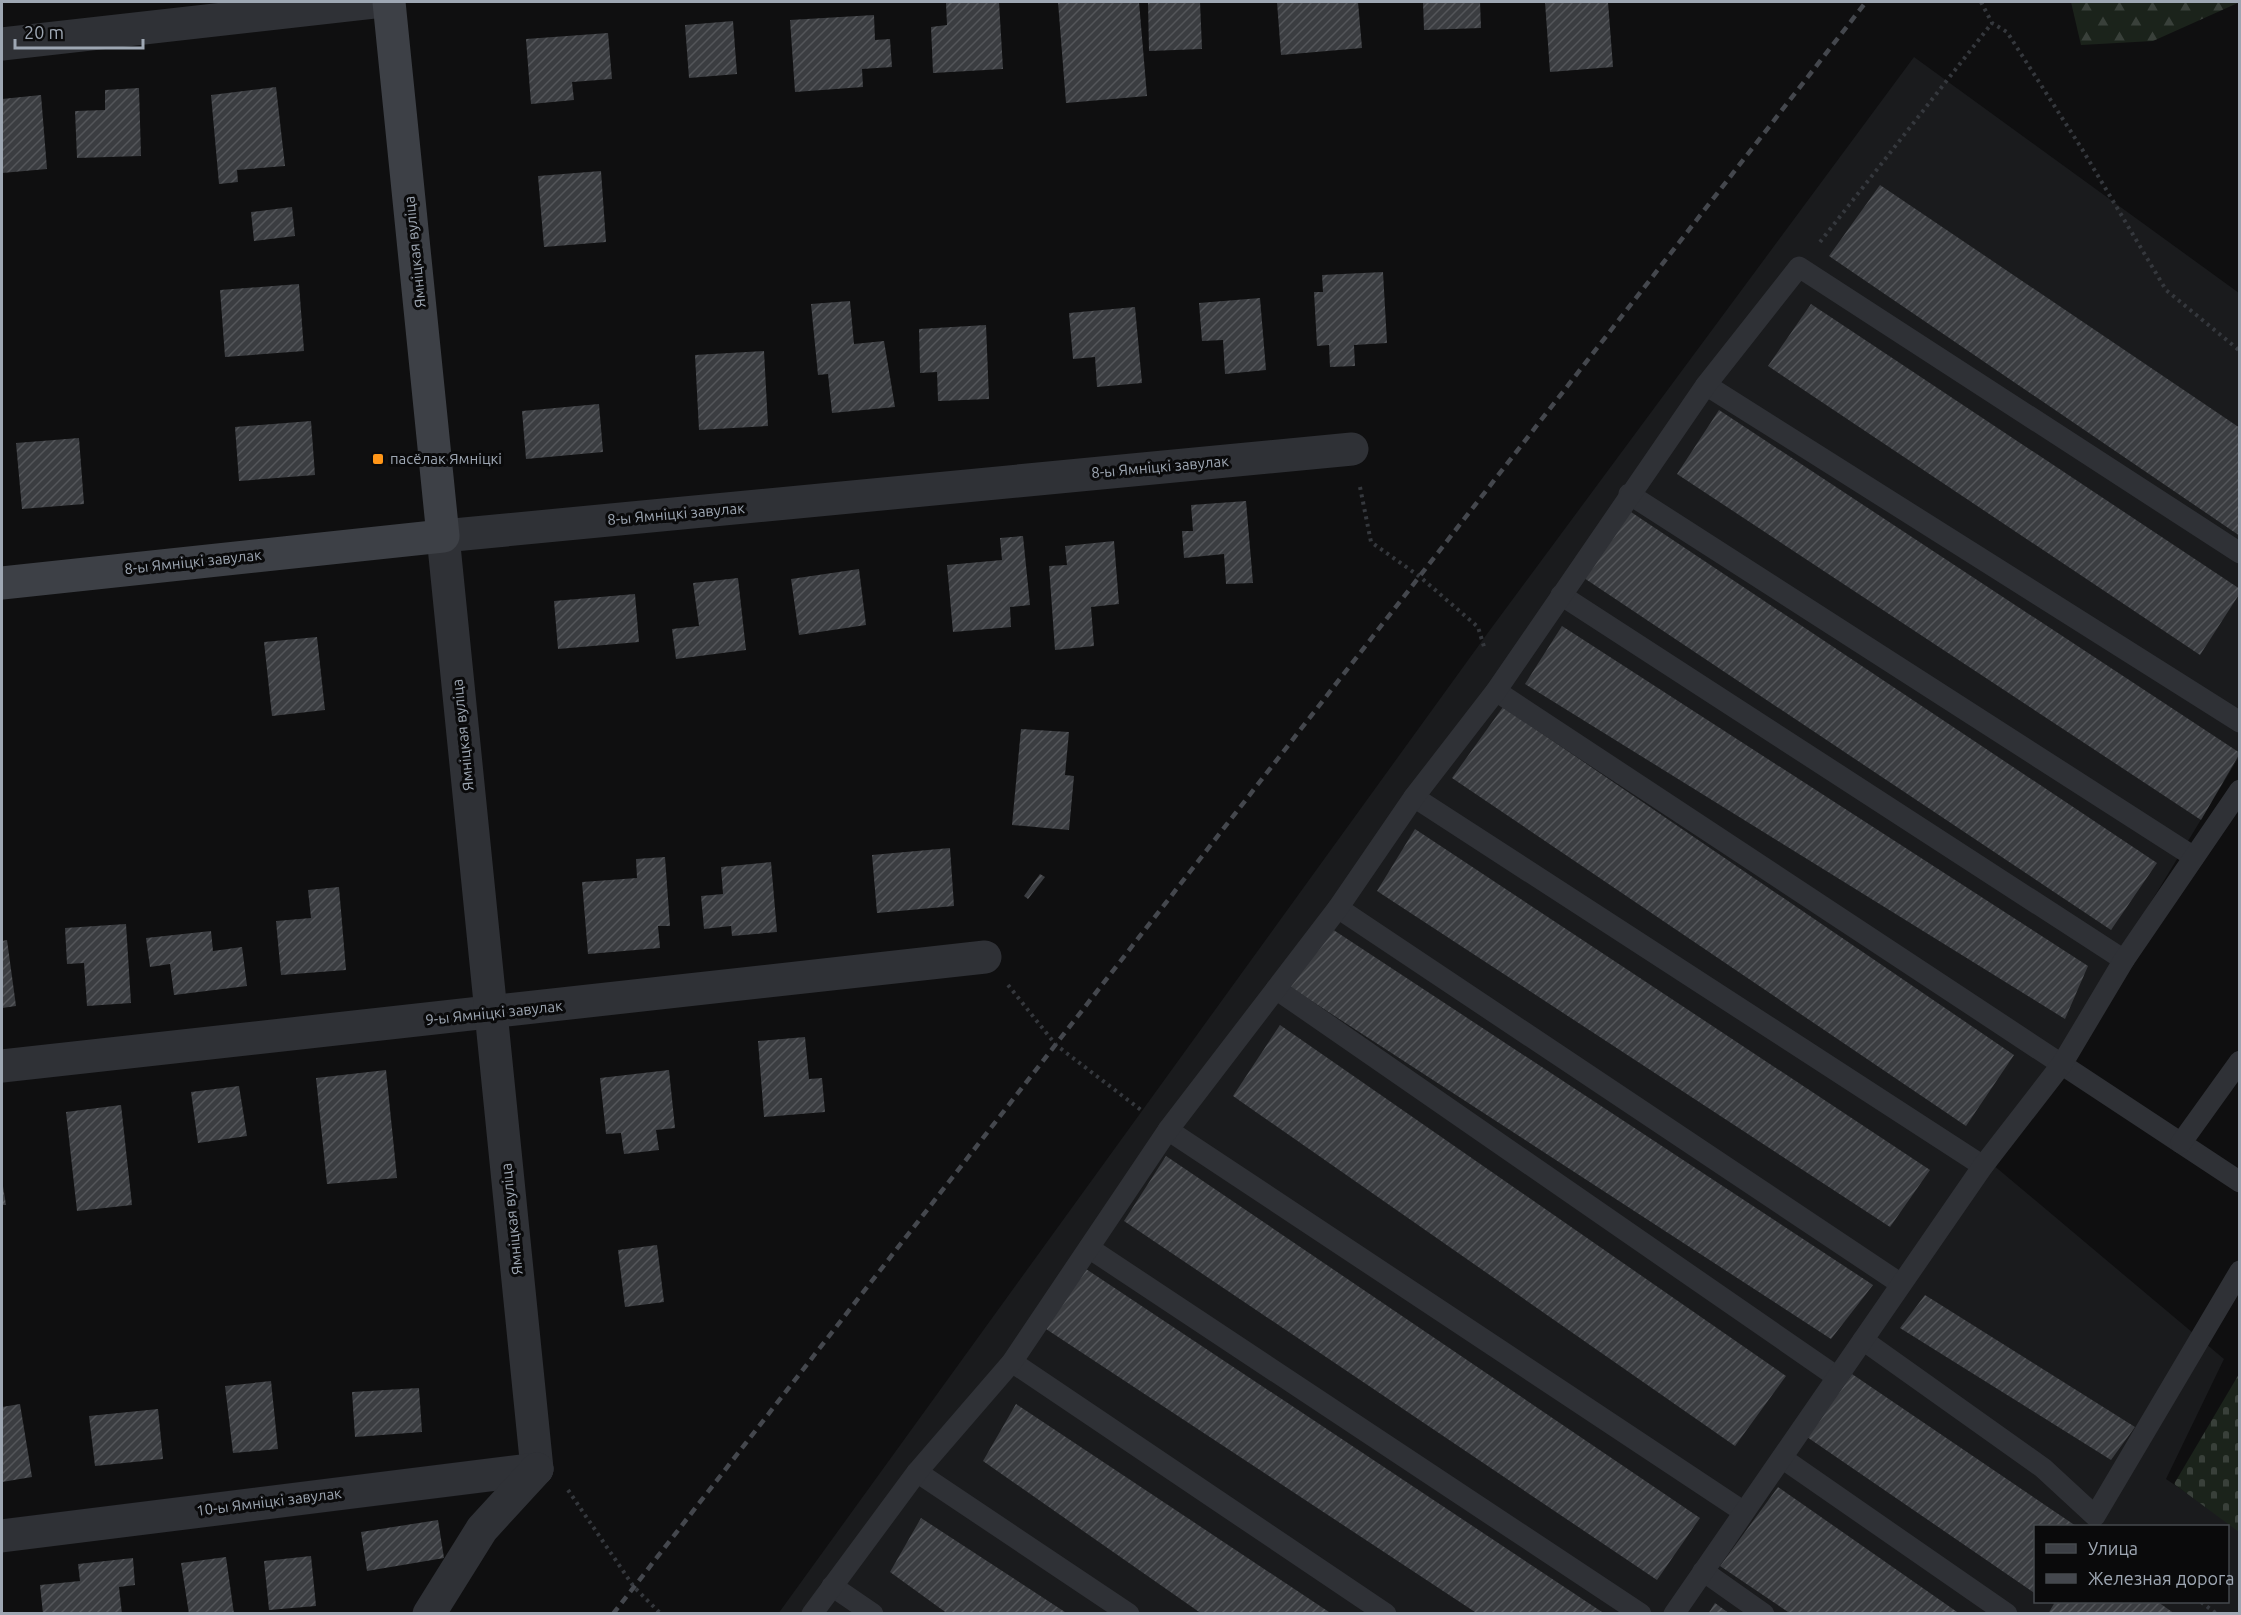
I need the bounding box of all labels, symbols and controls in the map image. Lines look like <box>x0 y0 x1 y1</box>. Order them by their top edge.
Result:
scale bar <box>15 12 142 50</box>
text: 20 m <box>24 22 64 42</box>
street label: Ямніцкая вуліца <box>400 195 429 309</box>
place label: пасёлак Ямніцкі <box>390 450 502 467</box>
marker: пасёлак Ямніцкі <box>371 452 385 466</box>
street label: 8-ы Ямніцкі завулак <box>1091 452 1230 481</box>
street label: 8-ы Ямніцкі завулак <box>607 499 746 528</box>
street label: 8-ы Ямніцкі завулак <box>123 546 263 577</box>
street label: Ямніцкая вуліца <box>448 678 477 792</box>
street label: 9-ы Ямніцкі завулак <box>424 997 564 1028</box>
street label: Ямніцкая вуліца <box>497 1162 526 1276</box>
street label: 10-ы Ямніцкі завулак <box>195 1484 343 1519</box>
legend <box>2034 1525 2229 1603</box>
text: Улица <box>2088 1538 2138 1558</box>
text: Железная дорога <box>2088 1568 2235 1588</box>

